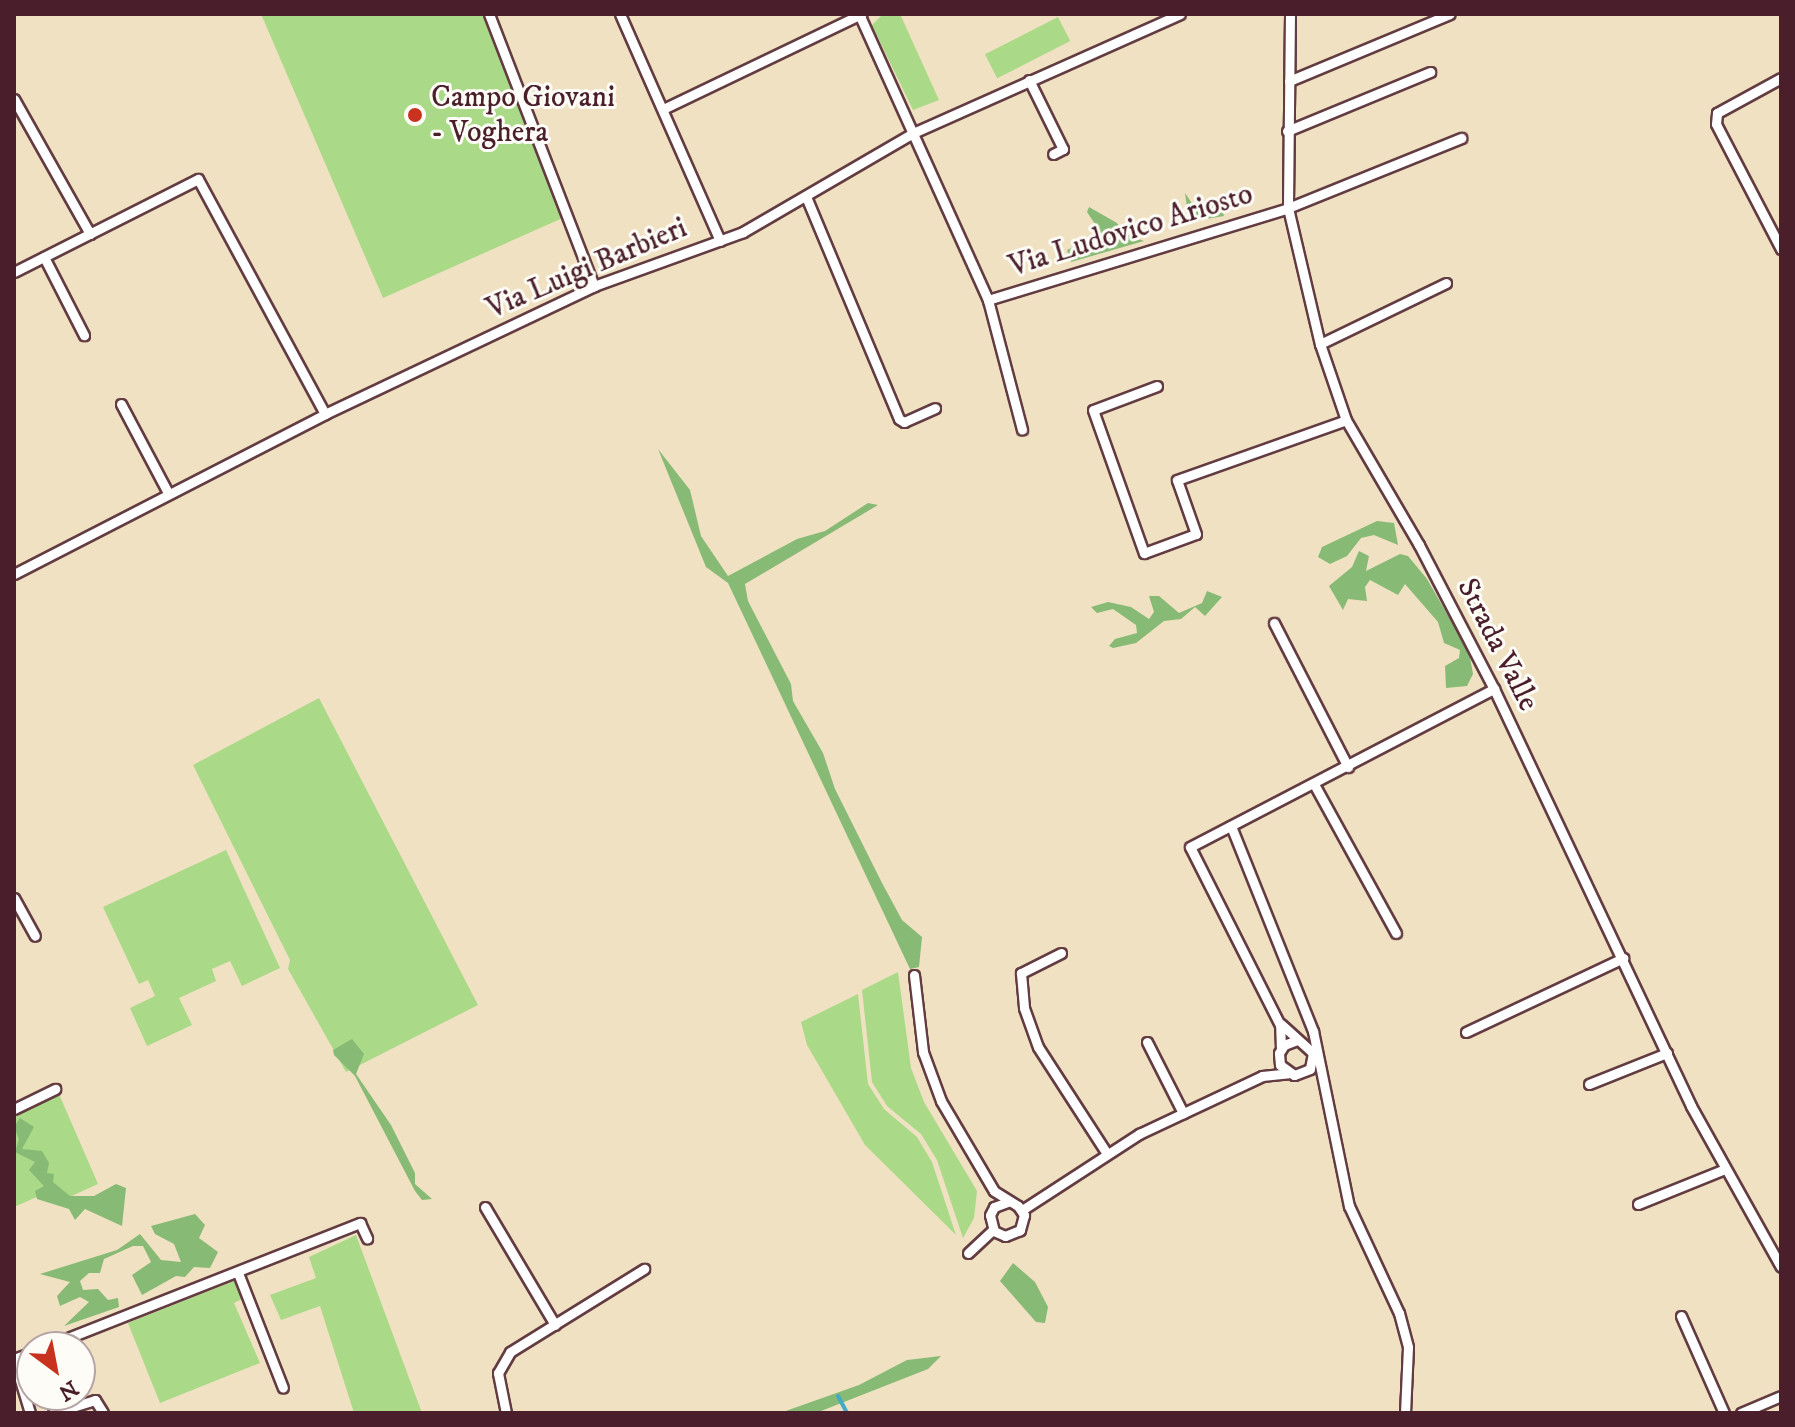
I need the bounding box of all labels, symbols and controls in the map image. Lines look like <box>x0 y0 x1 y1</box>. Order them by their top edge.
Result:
place label: Campo Giovani - Voghera <box>431 80 615 150</box>
marker: Campo Giovani - Voghera <box>406 106 424 124</box>
street label: Via Ludovico Ariosto <box>1005 177 1257 285</box>
street label: Via Luigi Barbieri <box>481 211 693 327</box>
street label: Strada Valle <box>1448 573 1546 717</box>
north arrow <box>16 1331 96 1411</box>
text: N <box>53 1374 83 1406</box>

